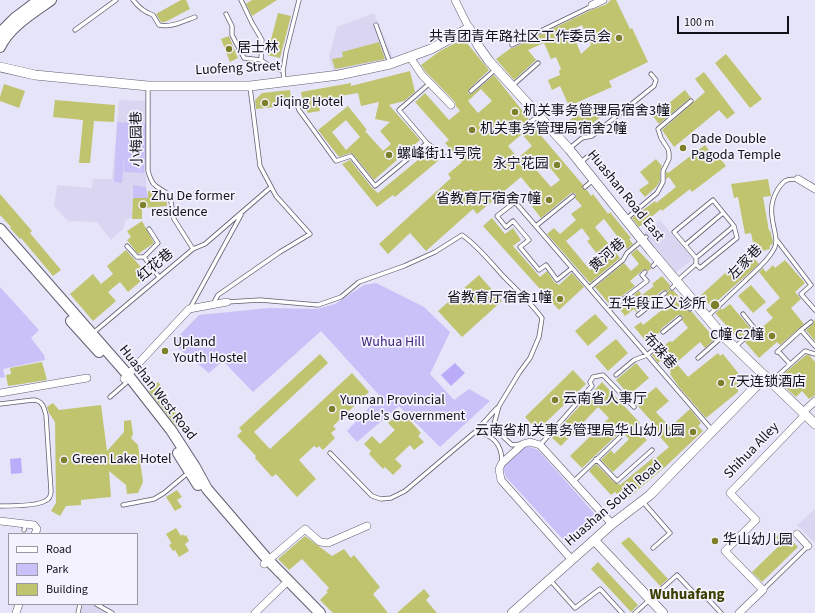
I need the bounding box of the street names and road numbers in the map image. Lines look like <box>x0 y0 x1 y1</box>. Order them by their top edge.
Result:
street label: Luofeng Street <box>195 58 281 80</box>
street label: 小梅园巷 <box>129 111 147 167</box>
street label: Huashan Road East <box>583 147 667 245</box>
street label: 黄河巷 <box>587 236 629 276</box>
street label: 左家巷 <box>725 242 767 284</box>
street label: 红花巷 <box>135 246 177 286</box>
street label: 布珠巷 <box>639 331 679 373</box>
street label: Huashan West Road <box>115 342 199 444</box>
street label: Shihua Alley <box>721 419 783 483</box>
street label: Huashan South Road <box>562 457 666 551</box>

